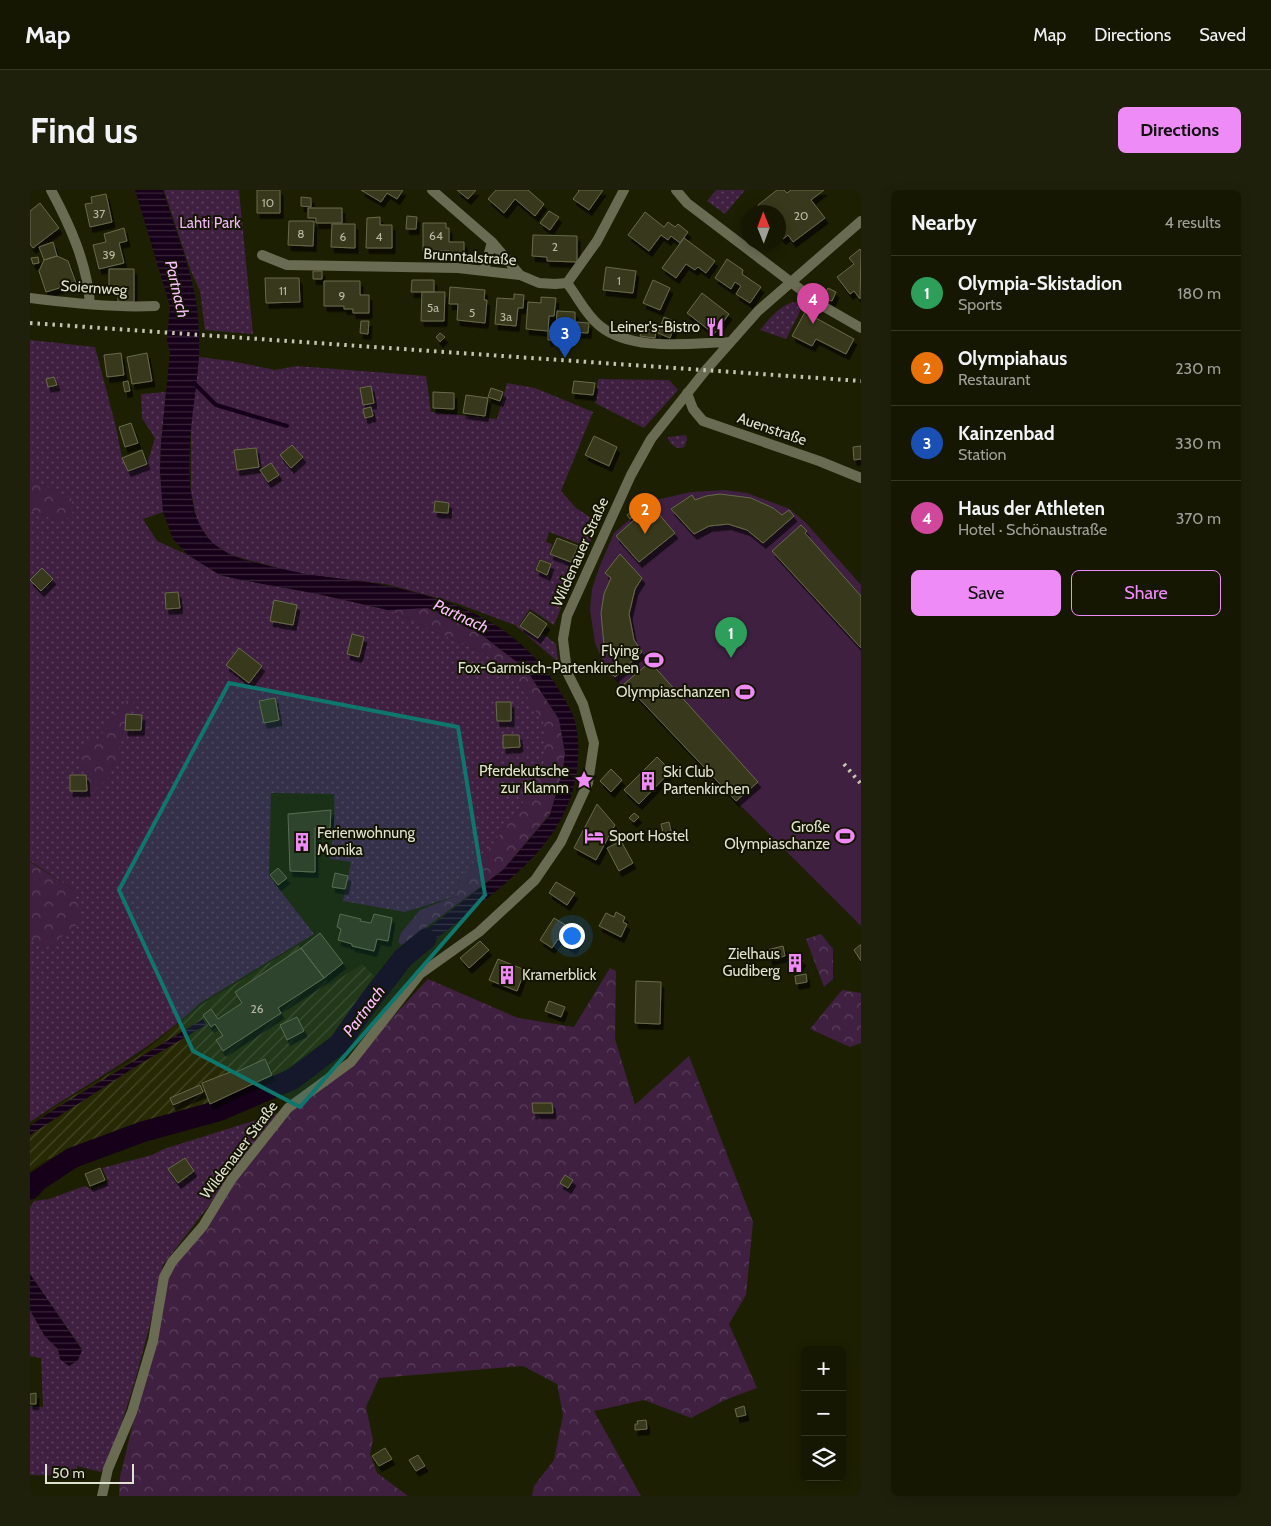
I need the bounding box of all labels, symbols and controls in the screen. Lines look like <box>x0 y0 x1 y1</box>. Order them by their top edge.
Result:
text: Map <box>25 20 71 49</box>
text: Map <box>1033 24 1066 46</box>
text: Directions <box>1094 24 1171 46</box>
text: Saved <box>1199 24 1246 46</box>
button: Directions <box>1118 107 1241 153</box>
text: Find us <box>30 109 138 152</box>
house number: 10 <box>262 195 274 210</box>
north arrow <box>741 205 786 250</box>
house number: 37 <box>93 206 105 221</box>
house number: 20 <box>794 208 808 223</box>
text: Nearby <box>911 210 977 235</box>
text: 4 results <box>1164 213 1221 232</box>
park label: Lahti Park <box>179 214 241 232</box>
house number: 8 <box>297 226 305 241</box>
house number: 64 <box>429 228 443 243</box>
house number: 6 <box>340 229 347 244</box>
house number: 4 <box>376 229 383 244</box>
house number: 2 <box>552 239 558 254</box>
street label: Brunntalstraße <box>423 245 517 269</box>
house number: 39 <box>102 247 116 262</box>
water label: Partnach <box>161 258 193 320</box>
text: Olympia-Skistadion <box>958 272 1122 295</box>
house number: 1 <box>617 273 621 288</box>
street label: Soiernweg <box>60 277 128 299</box>
house number: 11 <box>279 283 287 298</box>
pin: 4 <box>797 283 829 324</box>
text: 1 <box>924 284 930 303</box>
text: 180 m <box>1177 284 1221 303</box>
house number: 9 <box>339 288 346 303</box>
text: Sports <box>958 295 1002 314</box>
house number: 5a <box>427 300 439 315</box>
house number: 5 <box>469 305 475 320</box>
house number: 3a <box>500 309 512 324</box>
restaurant icon: Leiner's-Bistro <box>704 316 726 338</box>
pin: 3 <box>549 317 581 358</box>
place label: Leiner's-Bistro <box>610 318 700 336</box>
text: Olympiahaus <box>958 347 1067 370</box>
text: 2 <box>923 359 931 378</box>
text: 230 m <box>1175 359 1221 378</box>
text: Restaurant <box>958 370 1030 389</box>
street label: Auenstraße <box>735 409 809 449</box>
text: Kainzenbad <box>958 422 1055 445</box>
text: 3 <box>923 434 931 453</box>
text: 330 m <box>1175 434 1221 453</box>
text: Station <box>958 445 1007 464</box>
pin: 2 <box>629 493 661 534</box>
street label: Wildenauer Straße <box>548 494 612 609</box>
text: Haus der Athleten <box>958 497 1105 520</box>
text: 4 <box>922 509 932 528</box>
text: 370 m <box>1176 509 1221 528</box>
text: Hotel · Schönaustraße <box>958 520 1107 539</box>
button: Save <box>911 570 1061 616</box>
button: Share <box>1071 570 1221 616</box>
water label: Partnach <box>431 595 491 637</box>
pin: 1 <box>715 617 747 658</box>
place label: Flying Fox-Garmisch-Partenkirchen <box>458 642 640 677</box>
sports icon: Flying Fox-Garmisch-Partenkirchen <box>643 649 665 671</box>
sports icon: Olympiaschanzen <box>734 681 756 703</box>
place label: Olympiaschanzen <box>616 683 730 701</box>
place label: Pferdekutsche zur Klamm <box>479 762 569 797</box>
place label: Ski Club Partenkirchen <box>663 763 750 798</box>
place icon: Pferdekutsche zur Klamm <box>573 769 595 791</box>
building icon: Ski Club Partenkirchen <box>637 770 659 792</box>
place label: Große Olympiaschanze <box>724 818 830 853</box>
place label: Ferienwohnung Monika <box>317 824 416 859</box>
hotel icon: Sport Hostel <box>583 825 605 847</box>
sports icon: Große Olympiaschanze <box>834 825 856 847</box>
place label: Sport Hostel <box>609 827 689 845</box>
building icon: Ferienwohnung Monika <box>291 831 313 853</box>
your location <box>559 923 585 949</box>
place label: Zielhaus Gudiberg <box>723 945 781 980</box>
building icon: Zielhaus Gudiberg <box>784 952 806 974</box>
building icon: Kramerblick <box>496 964 518 986</box>
place label: Kramerblick <box>522 966 597 984</box>
water label: Partnach <box>339 982 389 1040</box>
house number: 26 <box>250 1001 264 1016</box>
street label: Wildenauer Straße <box>196 1097 282 1202</box>
map controls <box>801 1346 846 1481</box>
button: + <box>801 1346 846 1391</box>
button: − <box>801 1391 846 1436</box>
button: layers <box>801 1436 846 1481</box>
scale bar <box>45 1461 134 1484</box>
text: 50 m <box>52 1464 85 1482</box>

